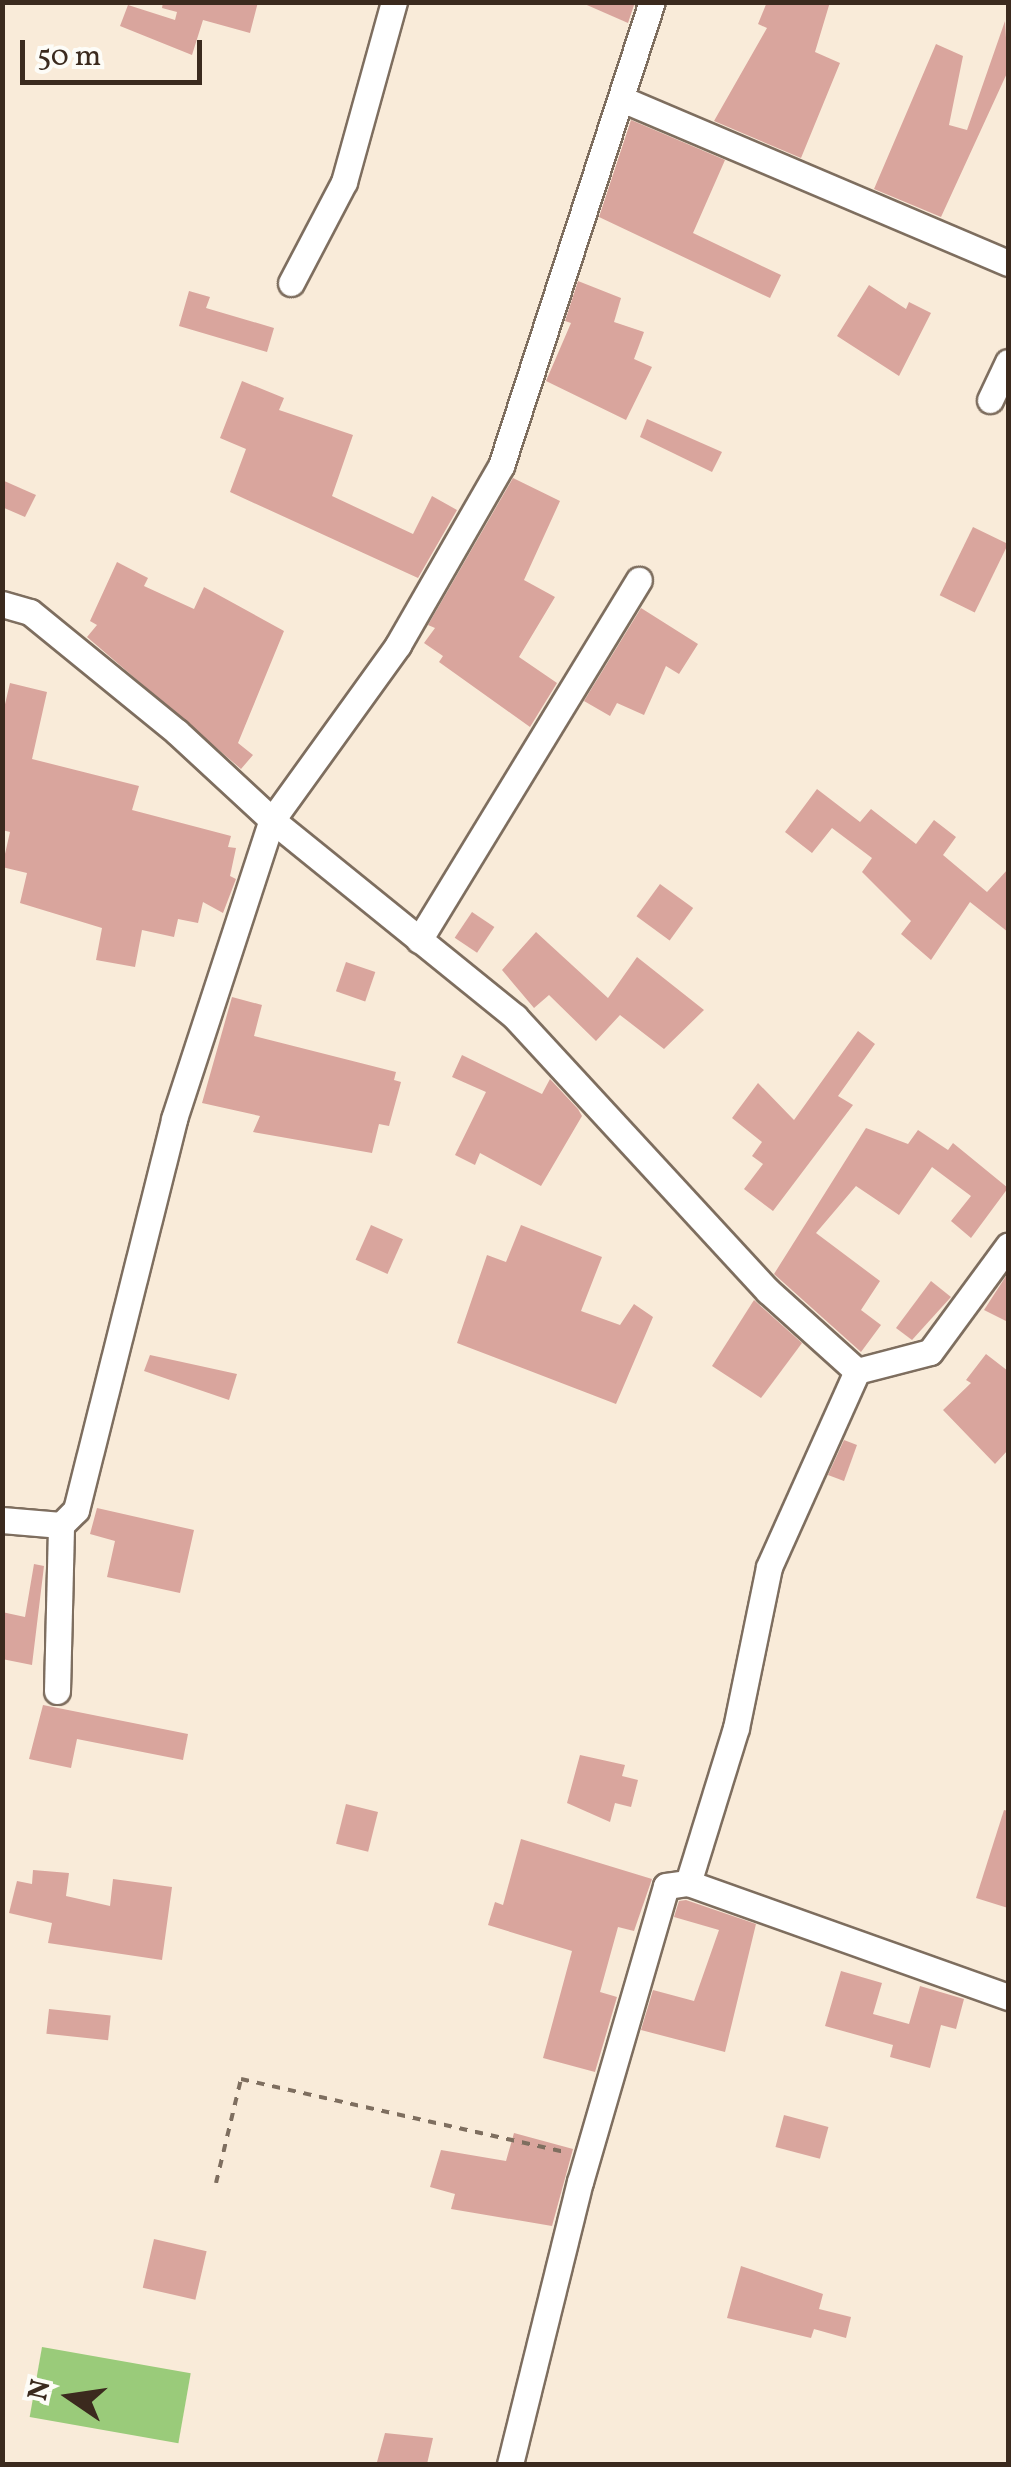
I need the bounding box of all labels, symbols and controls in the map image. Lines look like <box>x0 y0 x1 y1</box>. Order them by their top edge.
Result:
scale bar <box>25 20 208 82</box>
text: 50 m <box>37 36 101 78</box>
north arrow <box>20 2347 120 2447</box>
text: N <box>19 2376 62 2404</box>

